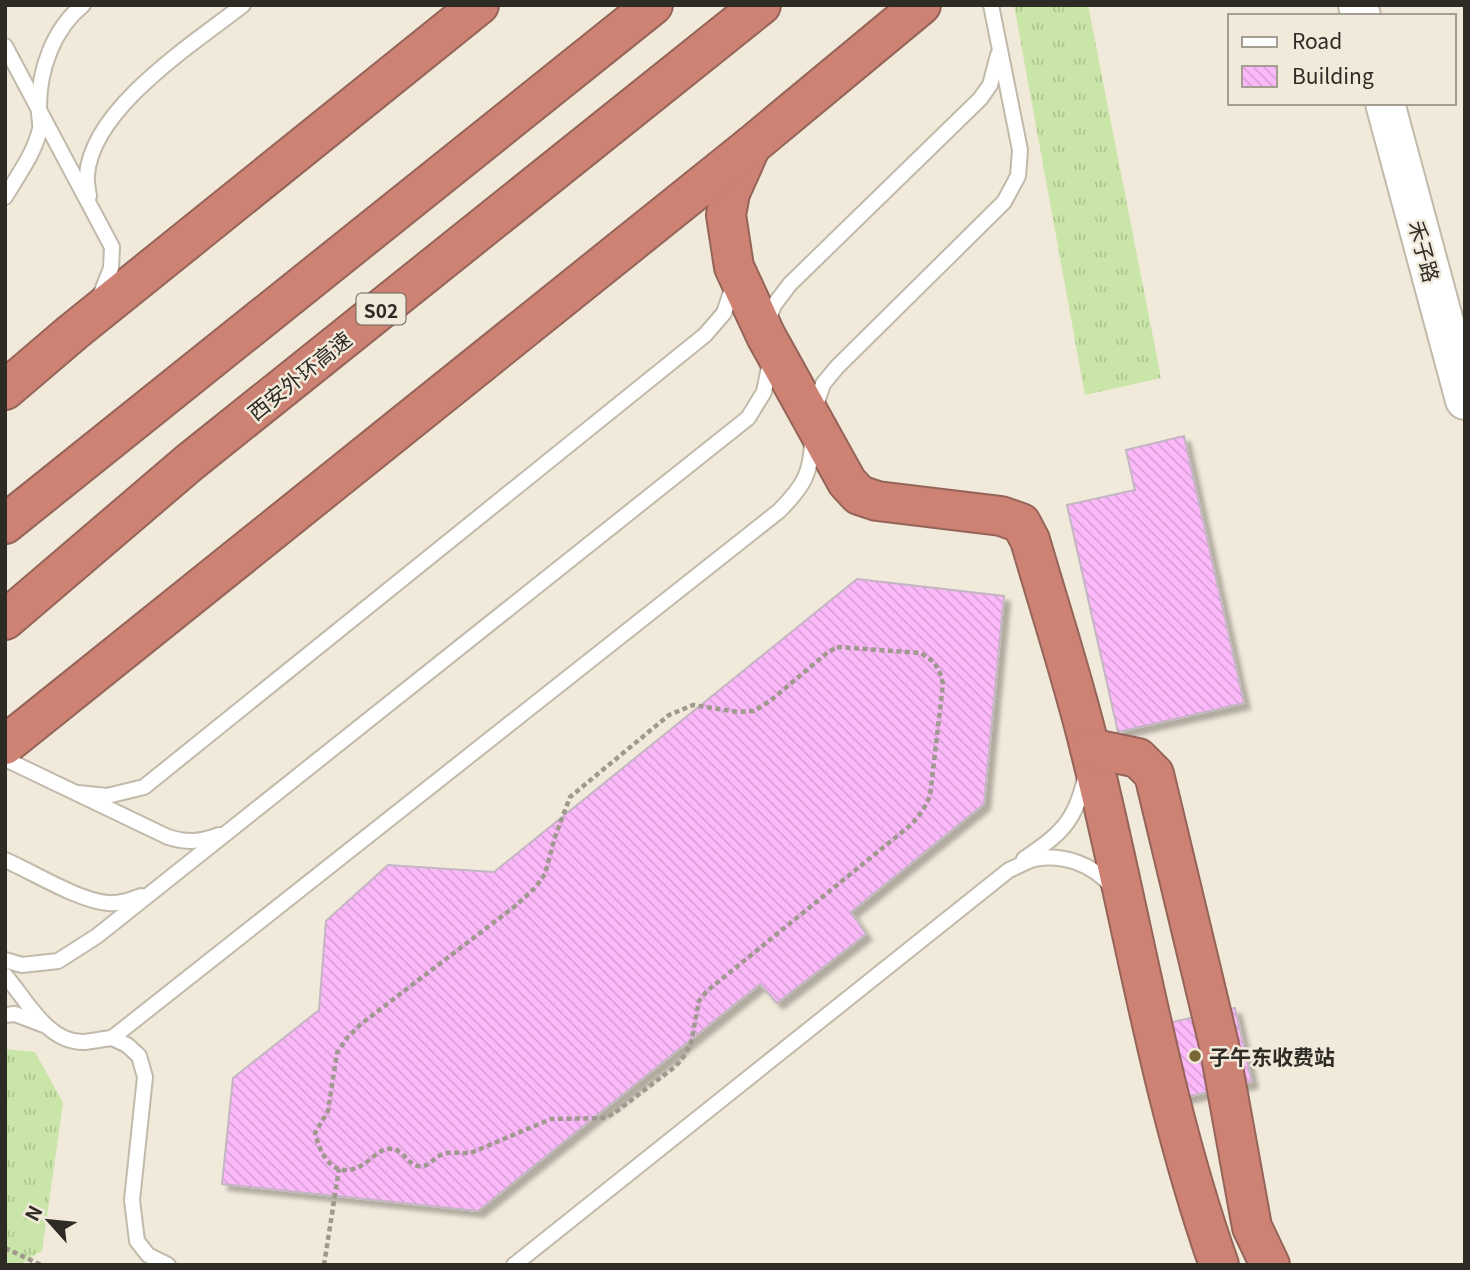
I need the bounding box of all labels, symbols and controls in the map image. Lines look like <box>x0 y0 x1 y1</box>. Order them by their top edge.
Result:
legend <box>1228 14 1456 105</box>
text: Road <box>1292 25 1342 55</box>
text: Building <box>1292 60 1374 90</box>
street label: 禾子路 <box>1402 217 1448 285</box>
road number: S02 <box>356 294 406 324</box>
street label: 西安外环高速 <box>241 324 357 426</box>
place label: 子午东收费站 <box>1209 1041 1335 1071</box>
marker: 子午东收费站 <box>1187 1048 1203 1064</box>
north arrow <box>14 1186 84 1256</box>
text: N <box>17 1200 48 1225</box>

